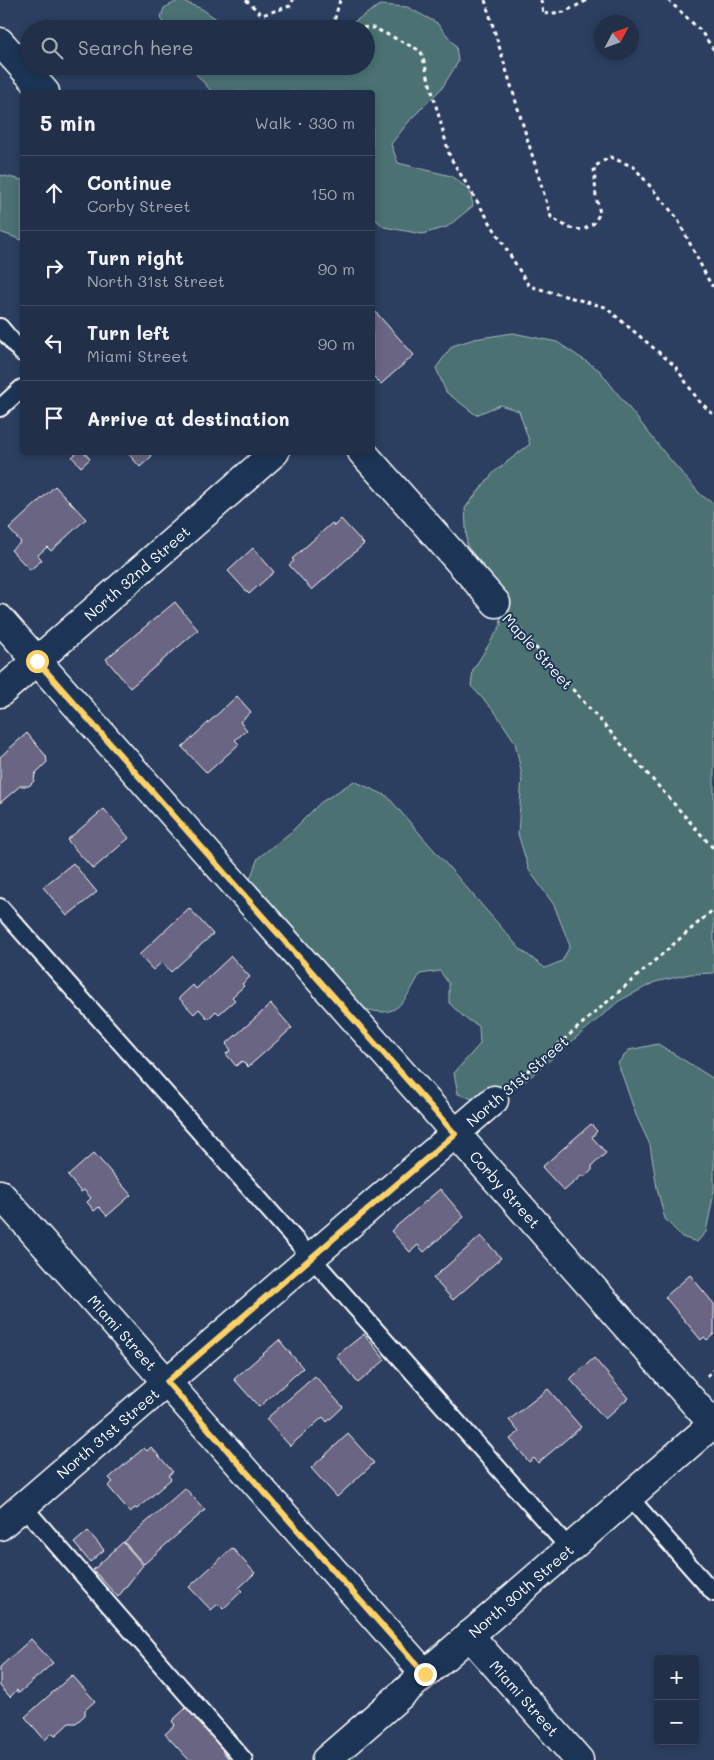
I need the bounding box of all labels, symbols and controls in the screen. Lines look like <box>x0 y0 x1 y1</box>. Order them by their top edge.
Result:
north arrow <box>594 15 639 60</box>
search box <box>20 20 375 75</box>
icon: search <box>38 34 66 62</box>
text: Search here <box>78 35 194 60</box>
text: 5 min <box>40 109 96 136</box>
text: Walk · 330 m <box>255 112 355 133</box>
text: Continue <box>87 170 172 195</box>
icon: ahead <box>40 179 68 207</box>
text: 150 m <box>311 183 355 204</box>
text: Corby Street <box>87 195 191 216</box>
text: Turn right <box>87 245 184 270</box>
icon: right <box>40 254 68 282</box>
text: 90 m <box>318 258 355 279</box>
text: North 31st Street <box>87 270 225 291</box>
text: Turn left <box>87 320 170 345</box>
icon: left <box>40 329 68 357</box>
text: 90 m <box>318 333 355 354</box>
text: Miami Street <box>87 345 188 366</box>
icon: arrive <box>40 404 68 432</box>
text: Arrive at destination <box>87 406 290 431</box>
street label: North 32nd Street <box>80 521 194 625</box>
street label: Maple Street <box>498 609 578 693</box>
route start <box>26 650 49 673</box>
street label: North 31st Street <box>462 1031 572 1131</box>
street label: Corby Street <box>466 1146 545 1232</box>
street label: Miami Street <box>84 1290 162 1375</box>
street label: North 31st Street <box>52 1383 163 1483</box>
street label: North 30th Street <box>464 1540 578 1642</box>
map controls <box>654 1655 699 1745</box>
button: + <box>654 1655 699 1700</box>
street label: Miami Street <box>486 1656 563 1740</box>
route end <box>414 1663 437 1686</box>
button: − <box>654 1700 699 1745</box>

